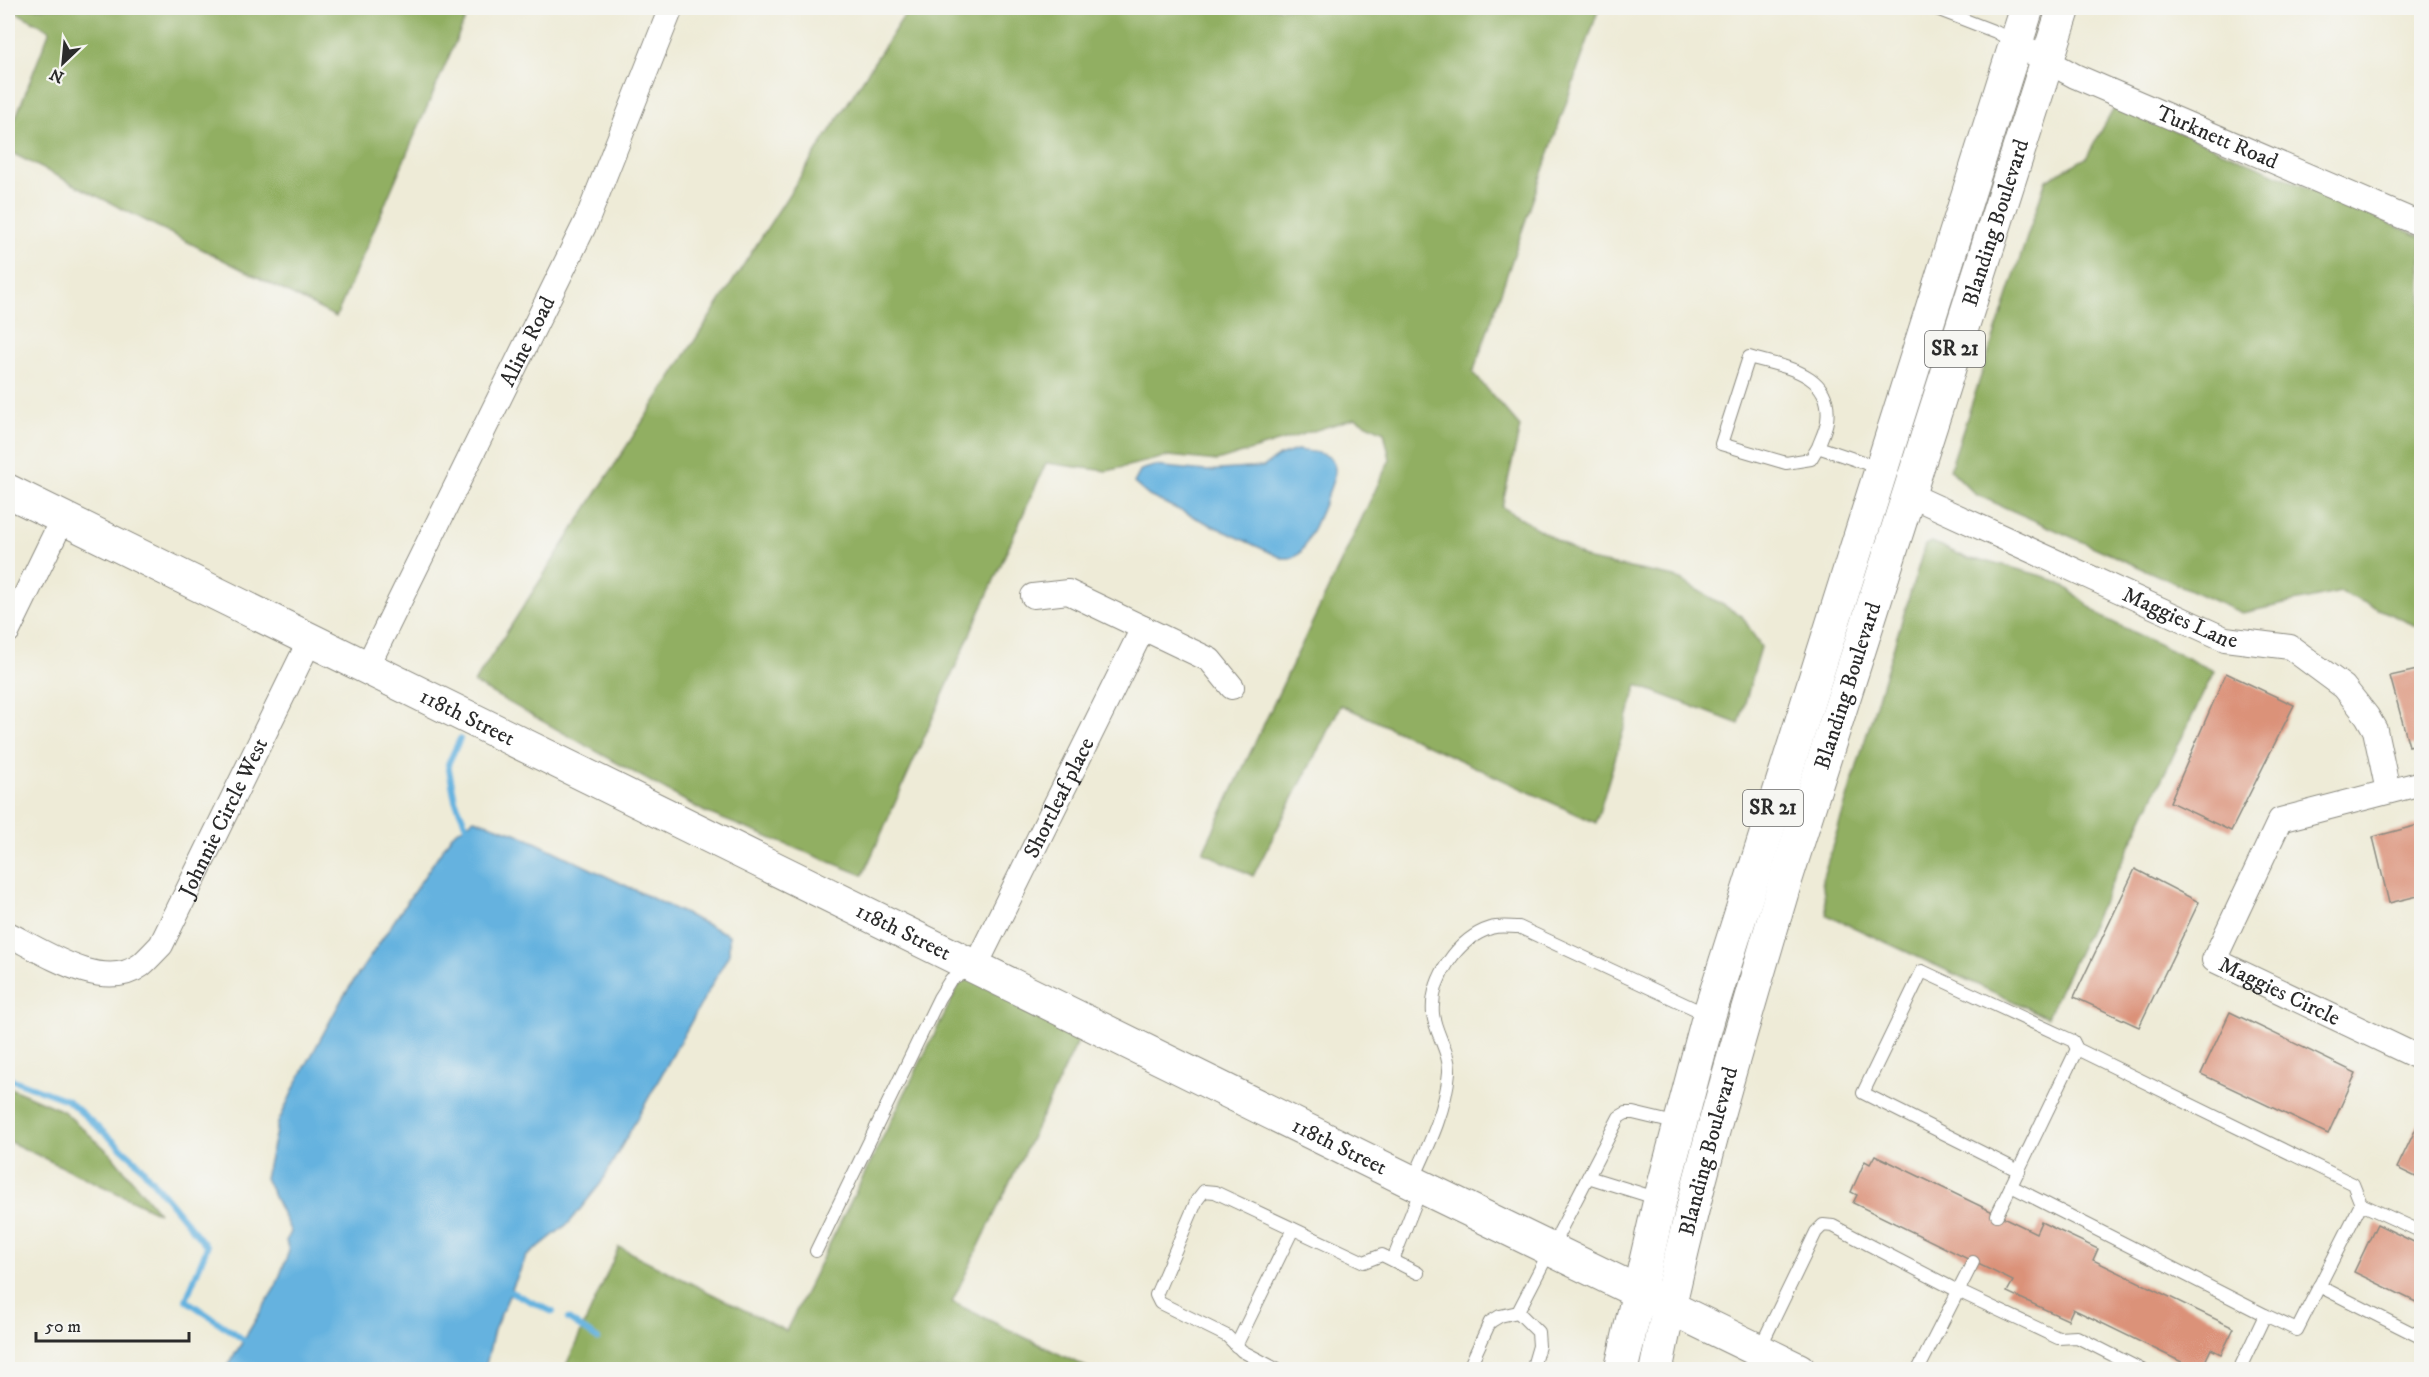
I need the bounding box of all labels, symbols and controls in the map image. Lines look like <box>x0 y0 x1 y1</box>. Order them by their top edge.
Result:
north arrow <box>33 33 93 93</box>
text: N <box>47 64 67 87</box>
street label: Turknett Road <box>2152 99 2282 175</box>
street label: Blanding Boulevard <box>1956 136 2035 310</box>
street label: Aline Road <box>494 292 561 391</box>
road number: SR 21 <box>1925 331 1985 367</box>
street label: Maggies Lane <box>2118 581 2239 654</box>
street label: Blanding Boulevard <box>1808 599 1887 773</box>
street label: 118th Street <box>415 682 519 752</box>
street label: Johnnie Circle West <box>172 733 274 903</box>
street label: Shortleaf place <box>1018 733 1100 862</box>
road number: SR 21 <box>1743 790 1803 826</box>
street label: 118th Street <box>851 897 955 966</box>
street label: Maggies Circle <box>2214 951 2344 1032</box>
street label: Blanding Boulevard <box>1673 1064 1744 1238</box>
street label: 118th Street <box>1288 1112 1391 1181</box>
scale bar <box>36 1305 189 1343</box>
text: 50 m <box>45 1316 81 1338</box>

